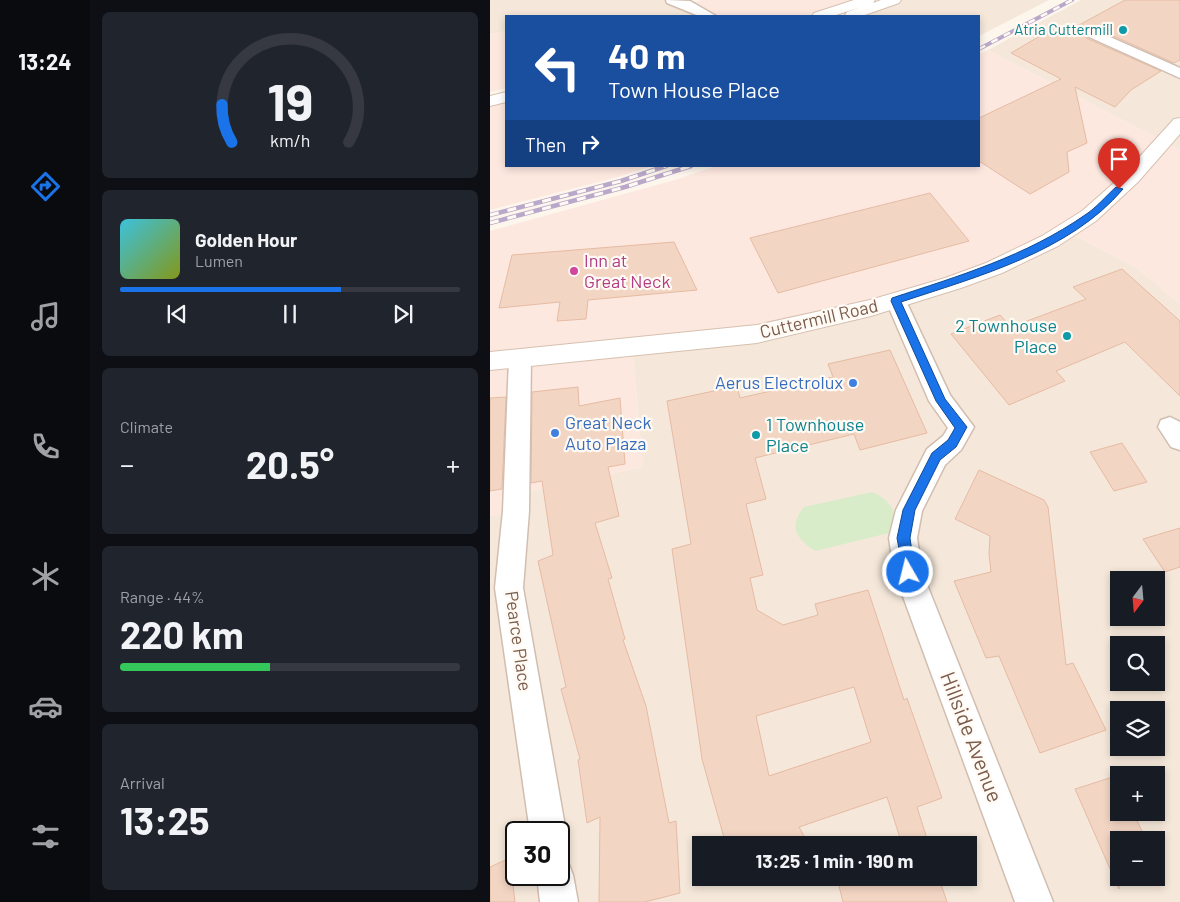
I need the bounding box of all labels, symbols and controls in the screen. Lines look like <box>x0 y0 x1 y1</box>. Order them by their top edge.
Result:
place label: Atria Cuttermill <box>1014 20 1113 38</box>
marker: Atria Cuttermill <box>1117 24 1129 36</box>
text: 40 m <box>608 34 685 76</box>
icon: left <box>525 35 590 100</box>
text: 13:24 <box>18 48 72 74</box>
text: 19 <box>267 69 313 131</box>
text: Town House Place <box>608 76 780 102</box>
text: km/h <box>270 129 310 151</box>
icon: right <box>576 130 604 158</box>
text: Then <box>525 133 566 156</box>
pin <box>1098 138 1140 189</box>
icon: arrive <box>1105 145 1133 173</box>
icon: directions <box>28 169 63 204</box>
text: Golden Hour <box>195 228 297 251</box>
place label: Inn at Great Neck <box>584 249 670 292</box>
text: Lumen <box>195 251 243 270</box>
marker: Inn at Great Neck <box>568 265 580 277</box>
street label: Cuttermill Road <box>757 294 880 342</box>
icon: music <box>28 299 63 334</box>
icon: previous <box>163 300 191 328</box>
icon: pause <box>276 300 304 328</box>
icon: next <box>389 300 417 328</box>
place label: 2 Townhouse Place <box>955 314 1057 357</box>
marker: 2 Townhouse Place <box>1061 330 1073 342</box>
place label: Aerus Electrolux <box>715 371 843 393</box>
marker: Aerus Electrolux <box>847 377 859 389</box>
place label: Great Neck Auto Plaza <box>565 411 651 454</box>
place label: 1 Townhouse Place <box>766 413 864 456</box>
text: Climate <box>120 417 173 436</box>
marker: Great Neck Auto Plaza <box>549 427 561 439</box>
icon: phone <box>28 429 63 464</box>
marker: 1 Townhouse Place <box>750 429 762 441</box>
text: 20.5° <box>246 441 334 487</box>
text: − <box>120 447 134 481</box>
text: + <box>446 447 460 481</box>
position arrow <box>881 545 933 597</box>
icon: climate <box>28 559 63 594</box>
north arrow <box>1110 571 1165 626</box>
map controls <box>1110 571 1165 886</box>
text: Range · 44% <box>120 587 205 606</box>
street label: Pearce Place <box>501 589 537 692</box>
text: 220 km <box>120 611 244 657</box>
button: search <box>1110 636 1165 691</box>
street label: Hillside Avenue <box>936 668 1009 805</box>
icon: car <box>28 689 63 724</box>
button: layers <box>1110 701 1165 756</box>
button: + <box>1110 766 1165 821</box>
text: Arrival <box>120 773 165 792</box>
text: 13:25 <box>120 797 210 843</box>
icon: filters <box>28 819 63 854</box>
speed limit sign: 30 <box>505 821 570 886</box>
button: − <box>1110 831 1165 886</box>
text: 13:25 · 1 min · 190 m <box>756 849 913 872</box>

